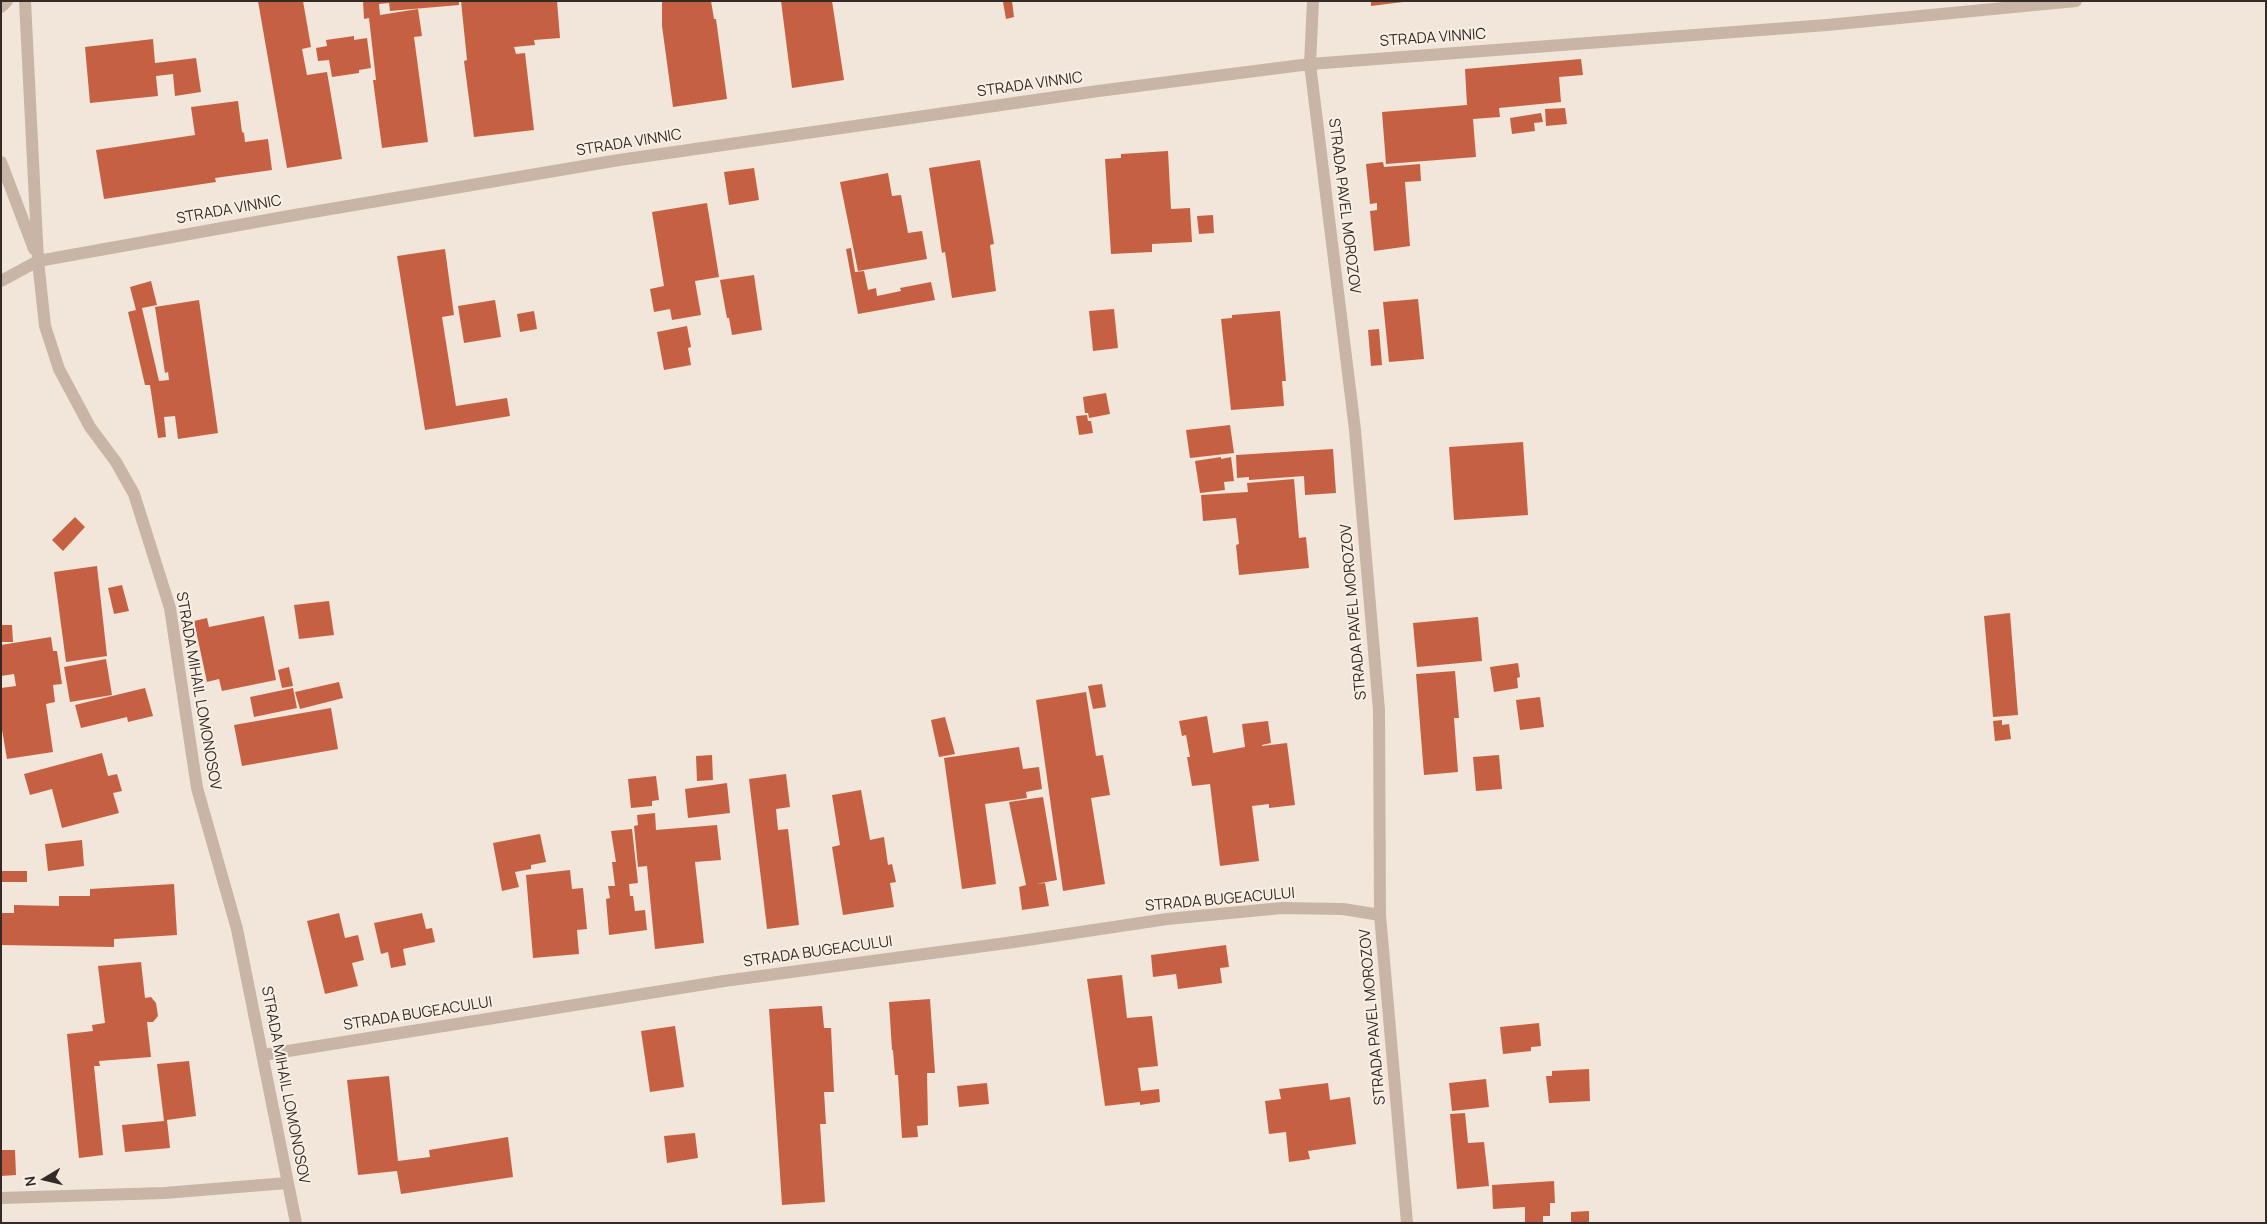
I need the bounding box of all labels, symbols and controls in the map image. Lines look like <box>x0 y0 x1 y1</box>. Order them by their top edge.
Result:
street label: STRADA VINNIC <box>1379 25 1487 51</box>
street label: STRADA VINNIC <box>976 69 1084 101</box>
street label: STRADA PAVEL MOROZOV <box>1324 117 1364 295</box>
street label: STRADA VINNIC <box>575 126 683 160</box>
street label: STRADA VINNIC <box>175 192 283 228</box>
street label: STRADA PAVEL MOROZOV <box>1337 523 1371 701</box>
street label: STRADA MIHAIL LOMONOSOV <box>172 590 224 792</box>
street label: STRADA BUGEACULUI <box>1144 884 1296 916</box>
street label: STRADA PAVEL MOROZOV <box>1356 928 1390 1106</box>
street label: STRADA BUGEACULUI <box>742 933 894 971</box>
street label: STRADA MIHAIL LOMONOSOV <box>257 985 313 1185</box>
street label: STRADA BUGEACULUI <box>342 993 494 1035</box>
north arrow <box>20 1154 70 1204</box>
text: N <box>20 1175 40 1188</box>

